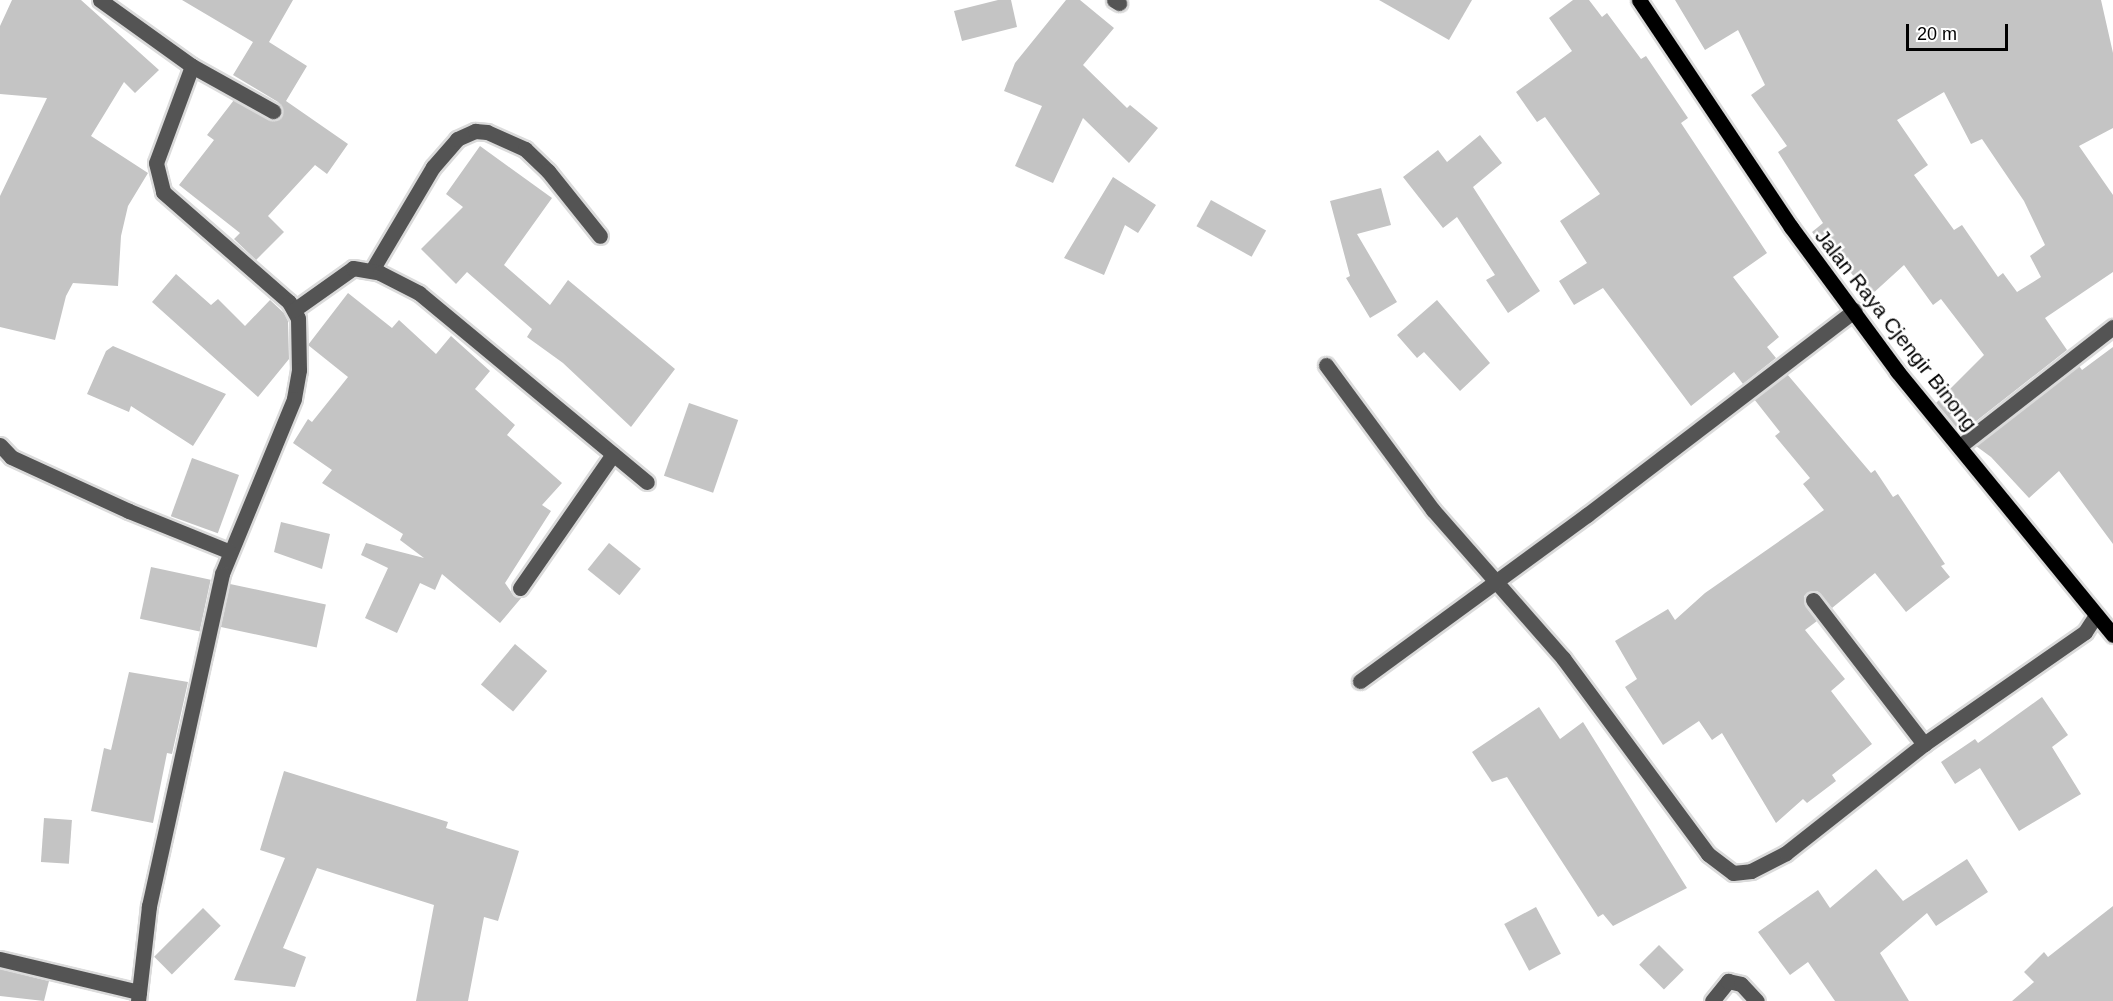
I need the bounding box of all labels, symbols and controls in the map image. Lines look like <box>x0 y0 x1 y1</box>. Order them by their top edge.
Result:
scale bar <box>1909 12 2011 50</box>
text: 20 m <box>1917 24 1957 44</box>
street label: Jalan Raya Cjengir Binong <box>1810 224 1982 436</box>

